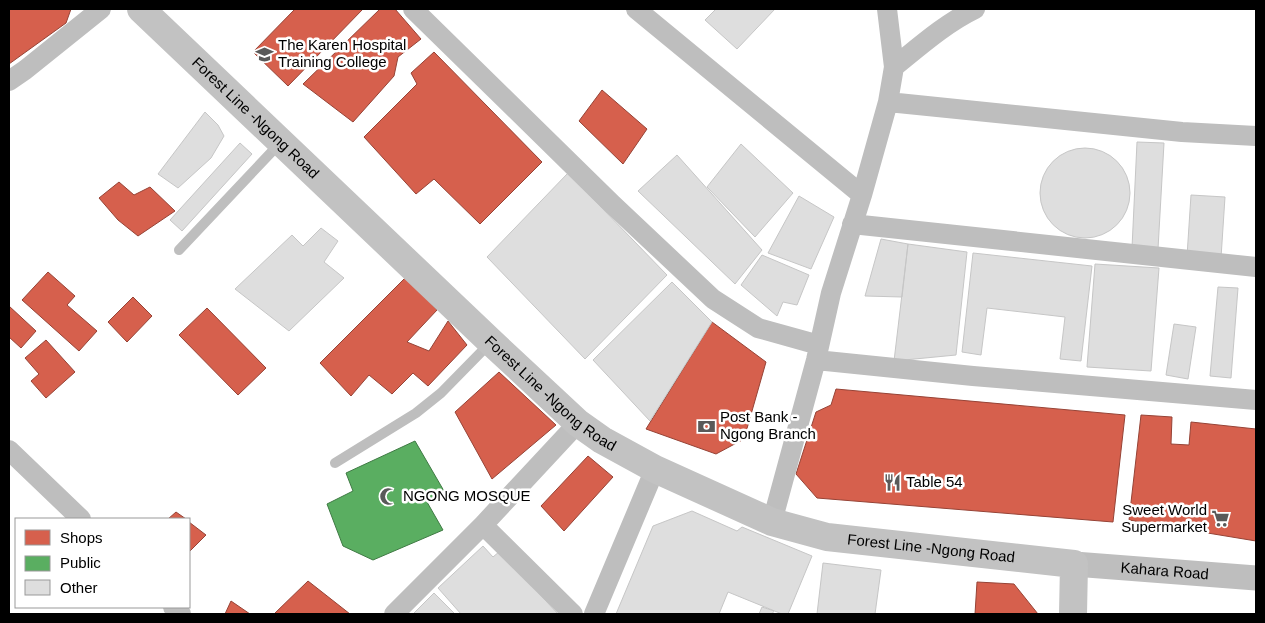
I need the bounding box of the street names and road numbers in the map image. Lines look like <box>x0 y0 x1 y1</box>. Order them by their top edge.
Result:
street label: Forest Line -Ngong Road <box>189 53 323 182</box>
street label: Forest Line -Ngong Road <box>482 332 619 454</box>
street label: Forest Line -Ngong Road <box>846 530 1016 565</box>
street label: Kahara Road <box>1120 559 1210 582</box>

